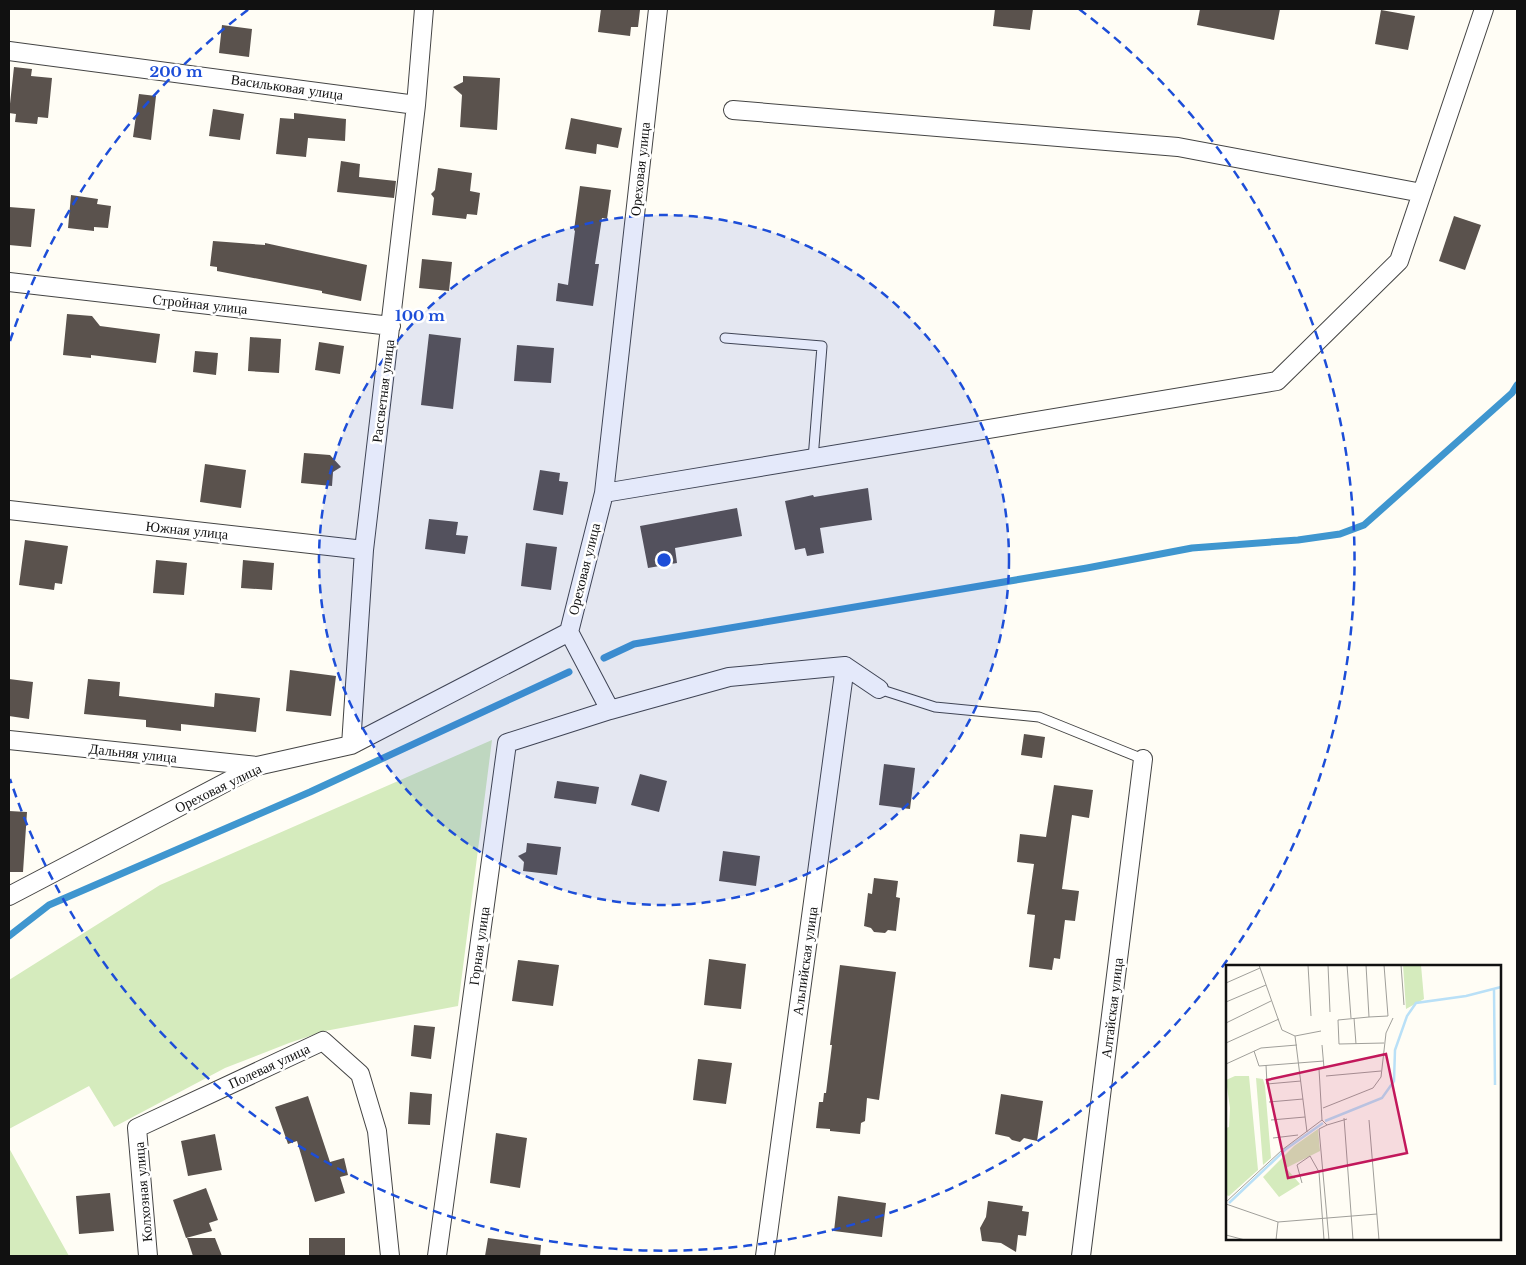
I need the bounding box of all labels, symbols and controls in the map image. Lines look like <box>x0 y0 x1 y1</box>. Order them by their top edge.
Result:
text: 200 m <box>150 62 203 81</box>
street label: Васильковая улица <box>230 70 345 104</box>
street label: Ореховая улица <box>626 120 654 217</box>
street label: Стройная улица <box>151 290 249 318</box>
text: 100 m <box>395 306 445 325</box>
street label: Рассветная улица <box>368 338 398 444</box>
street label: Южная улица <box>145 517 230 543</box>
street label: Ореховая улица <box>564 520 604 617</box>
centre of rings <box>655 551 673 569</box>
street label: Дальняя улица <box>88 739 179 767</box>
street label: Ореховая улица <box>172 759 265 817</box>
street label: Горная улица <box>465 905 494 987</box>
street label: Альпийская улица <box>788 905 822 1017</box>
street label: Алтайская улица <box>1097 956 1127 1059</box>
inset map <box>1226 965 1501 1240</box>
street label: Полевая улица <box>225 1039 313 1093</box>
street label: Колхозная улица <box>130 1141 156 1243</box>

